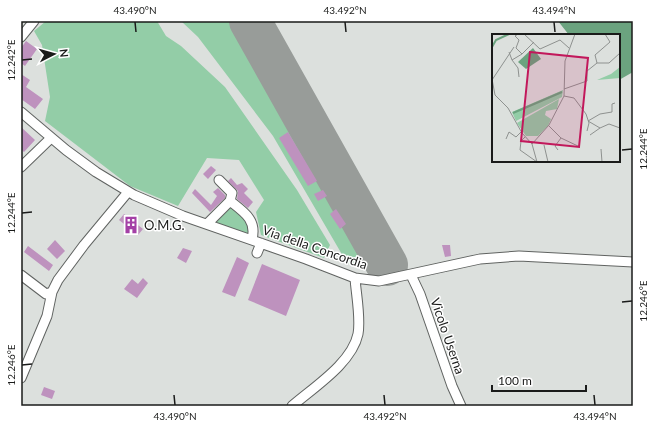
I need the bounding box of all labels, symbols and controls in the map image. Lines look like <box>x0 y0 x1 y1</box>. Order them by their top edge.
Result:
text: 43.490°N <box>113 4 157 16</box>
text: 43.492°N <box>323 4 367 16</box>
text: 43.494°N <box>532 4 576 16</box>
north arrow <box>34 34 74 74</box>
inset map <box>492 34 620 162</box>
text: 12.242°E <box>5 39 17 81</box>
text: N <box>58 48 71 58</box>
text: 12.244°E <box>637 128 649 170</box>
text: 12.244°E <box>5 192 17 234</box>
building icon: O.M.G. <box>121 215 141 235</box>
place label: O.M.G. <box>144 217 185 233</box>
street label: Via della Concordia <box>261 222 369 272</box>
text: 12.246°E <box>637 280 649 322</box>
street label: Vicolo Userna <box>428 296 468 376</box>
text: 12.246°E <box>5 344 17 386</box>
scale bar <box>492 367 586 393</box>
text: 100 m <box>498 373 532 388</box>
text: 43.490°N <box>153 410 197 422</box>
text: 43.492°N <box>363 410 407 422</box>
text: 43.494°N <box>573 410 617 422</box>

